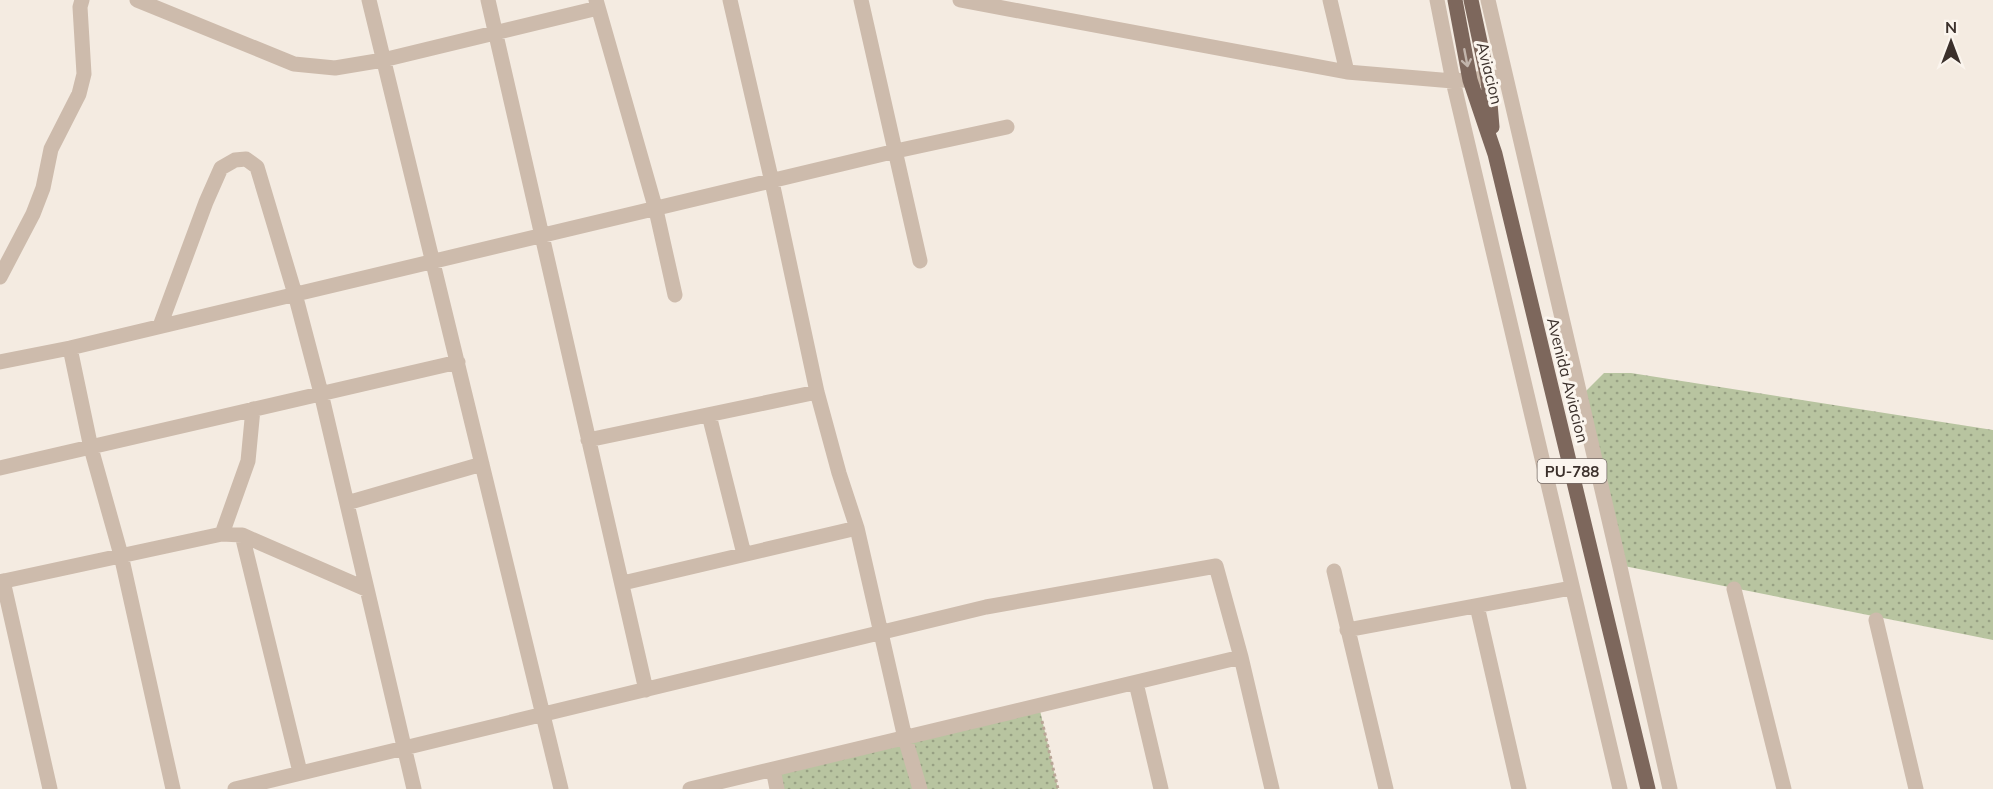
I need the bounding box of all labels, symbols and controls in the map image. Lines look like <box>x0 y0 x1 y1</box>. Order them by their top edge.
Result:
north arrow <box>1921 12 1981 72</box>
text: N <box>1945 17 1957 37</box>
street label: Aviacion <box>1473 40 1507 106</box>
one-way arrow <box>1461 47 1472 67</box>
street label: Avenida Aviacion <box>1543 315 1593 445</box>
road number: PU-788 <box>1538 459 1606 483</box>

